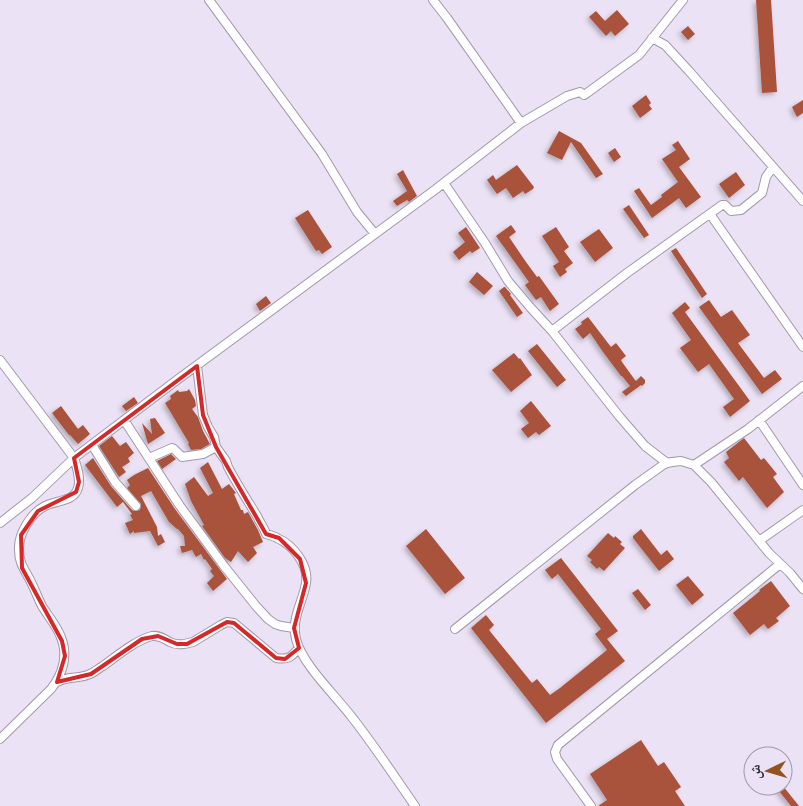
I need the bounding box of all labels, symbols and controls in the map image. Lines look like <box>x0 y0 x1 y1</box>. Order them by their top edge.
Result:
north arrow <box>743 746 793 796</box>
text: ش <box>745 764 765 780</box>

